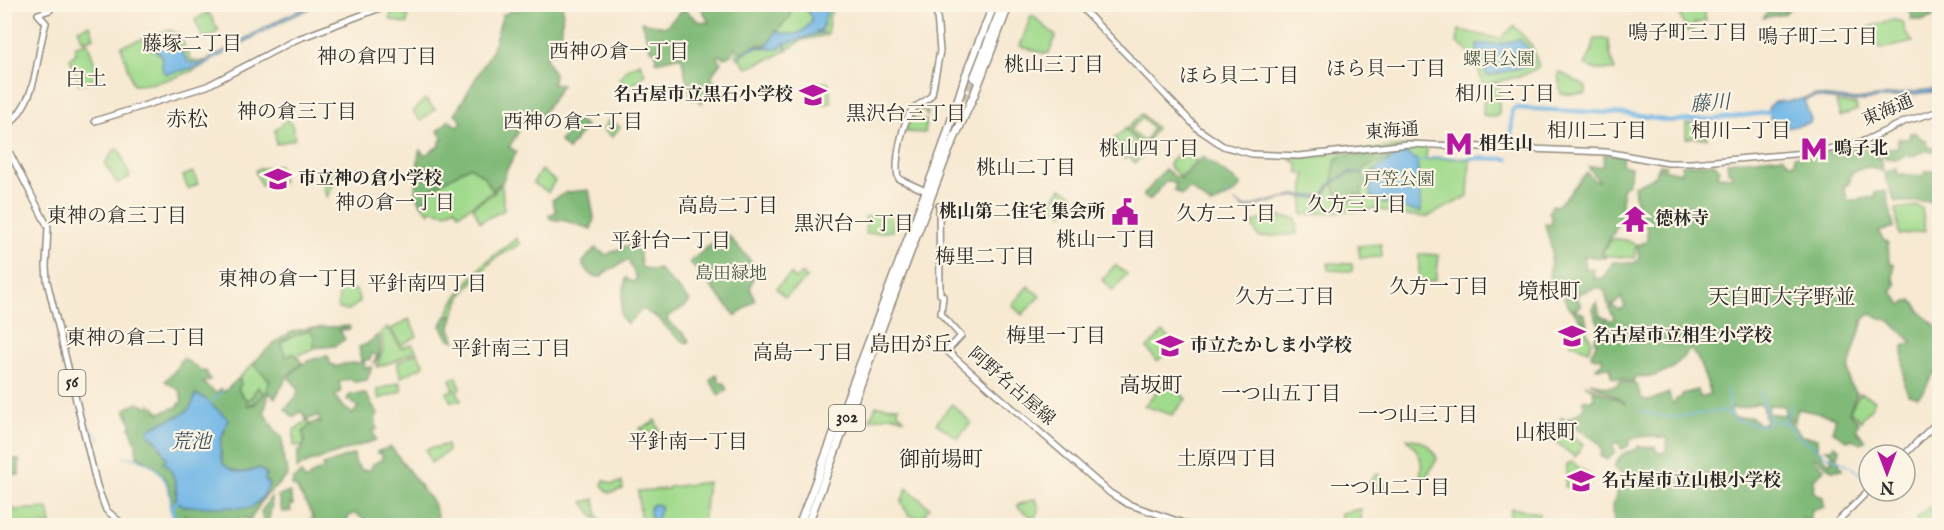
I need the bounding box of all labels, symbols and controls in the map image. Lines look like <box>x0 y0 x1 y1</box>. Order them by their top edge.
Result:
district label: 鳴子町三丁目 <box>1628 21 1748 46</box>
district label: 鳴子町二丁目 <box>1758 25 1878 50</box>
district label: 藤塚二丁目 <box>142 32 242 57</box>
district label: 西神の倉一丁目 <box>549 40 689 65</box>
district label: 神の倉四丁目 <box>317 45 437 70</box>
park label: 螺貝公園 <box>1463 49 1535 72</box>
district label: 桃山三丁目 <box>1004 53 1104 78</box>
district label: ほら貝一丁目 <box>1326 57 1446 82</box>
district label: ほら貝二丁目 <box>1179 64 1299 89</box>
district label: 白土 <box>65 66 107 93</box>
school or university icon: 名古屋市立黒石小学校 <box>798 80 828 110</box>
district label: 相川三丁目 <box>1455 82 1555 107</box>
place label: 名古屋市立黒石小学校 <box>613 84 793 107</box>
water label: 藤川 <box>1689 90 1733 118</box>
street label: 東海通 <box>1859 90 1917 132</box>
district label: 神の倉三丁目 <box>237 100 357 125</box>
district label: 黒沢台三丁目 <box>846 102 966 127</box>
district label: 赤松 <box>166 107 208 134</box>
district label: 西神の倉二丁目 <box>503 110 643 135</box>
street label: 東海通 <box>1364 119 1420 145</box>
district label: 相川二丁目 <box>1547 119 1647 144</box>
district label: 相川一丁目 <box>1691 119 1791 144</box>
metro station icon: 相生山 <box>1444 129 1474 159</box>
place label: 相生山 <box>1479 133 1533 156</box>
metro station icon: 鳴子北 <box>1799 134 1829 164</box>
district label: 桃山四丁目 <box>1099 137 1199 162</box>
place label: 鳴子北 <box>1834 138 1888 161</box>
district label: 桃山二丁目 <box>976 156 1076 181</box>
school or university icon: 市立神の倉小学校 <box>263 164 293 194</box>
place label: 市立神の倉小学校 <box>298 168 442 191</box>
park label: 戸笠公園 <box>1363 169 1435 192</box>
district label: 神の倉一丁目 <box>335 191 455 216</box>
district label: 久方三丁目 <box>1307 193 1407 218</box>
district label: 高島二丁目 <box>678 194 778 219</box>
public building icon: 桃山第二住宅 集会所 <box>1110 197 1140 227</box>
place label: 桃山第二住宅 集会所 <box>939 201 1105 224</box>
district label: 久方二丁目 <box>1176 202 1276 227</box>
district label: 東神の倉三丁目 <box>47 204 187 229</box>
temple icon: 徳林寺 <box>1620 204 1650 234</box>
place label: 徳林寺 <box>1655 208 1709 231</box>
district label: 黒沢台一丁目 <box>794 212 914 237</box>
district label: 桃山一丁目 <box>1056 228 1156 253</box>
district label: 平針台一丁目 <box>611 229 731 254</box>
district label: 梅里二丁目 <box>935 245 1035 270</box>
park label: 島田緑地 <box>695 263 767 286</box>
district label: 東神の倉一丁目 <box>218 267 358 292</box>
district label: 平針南四丁目 <box>367 272 487 297</box>
district label: 久方一丁目 <box>1389 275 1489 300</box>
district label: 境根町 <box>1518 279 1581 306</box>
district label: 久方二丁目 <box>1235 285 1335 310</box>
district label: 天白町大字野並 <box>1709 285 1856 312</box>
school or university icon: 名古屋市立相生小学校 <box>1557 321 1587 351</box>
district label: 梅里一丁目 <box>1006 324 1106 349</box>
place label: 名古屋市立相生小学校 <box>1592 325 1772 348</box>
district label: 東神の倉二丁目 <box>66 326 206 351</box>
school or university icon: 市立たかしま小学校 <box>1155 331 1185 361</box>
district label: 島田が丘 <box>869 332 953 359</box>
place label: 市立たかしま小学校 <box>1190 335 1352 358</box>
district label: 平針南三丁目 <box>451 337 571 362</box>
district label: 高島一丁目 <box>753 341 853 366</box>
street label: 阿野名古屋線 <box>963 343 1059 431</box>
road number: 56 <box>58 370 86 396</box>
district label: 高坂町 <box>1120 373 1183 400</box>
district label: 一つ山五丁目 <box>1221 382 1341 407</box>
district label: 一つ山三丁目 <box>1358 403 1478 428</box>
road number: 302 <box>829 405 865 431</box>
district label: 山根町 <box>1515 420 1578 447</box>
water label: 荒池 <box>171 430 213 455</box>
district label: 平針南一丁目 <box>628 430 748 455</box>
north arrow <box>1857 443 1917 503</box>
district label: 御前場町 <box>899 447 983 474</box>
district label: 土原四丁目 <box>1177 447 1277 472</box>
school or university icon: 名古屋市立山根小学校 <box>1566 466 1596 496</box>
place label: 名古屋市立山根小学校 <box>1601 470 1781 493</box>
district label: 一つ山二丁目 <box>1330 476 1450 501</box>
text: N <box>1880 476 1895 496</box>

